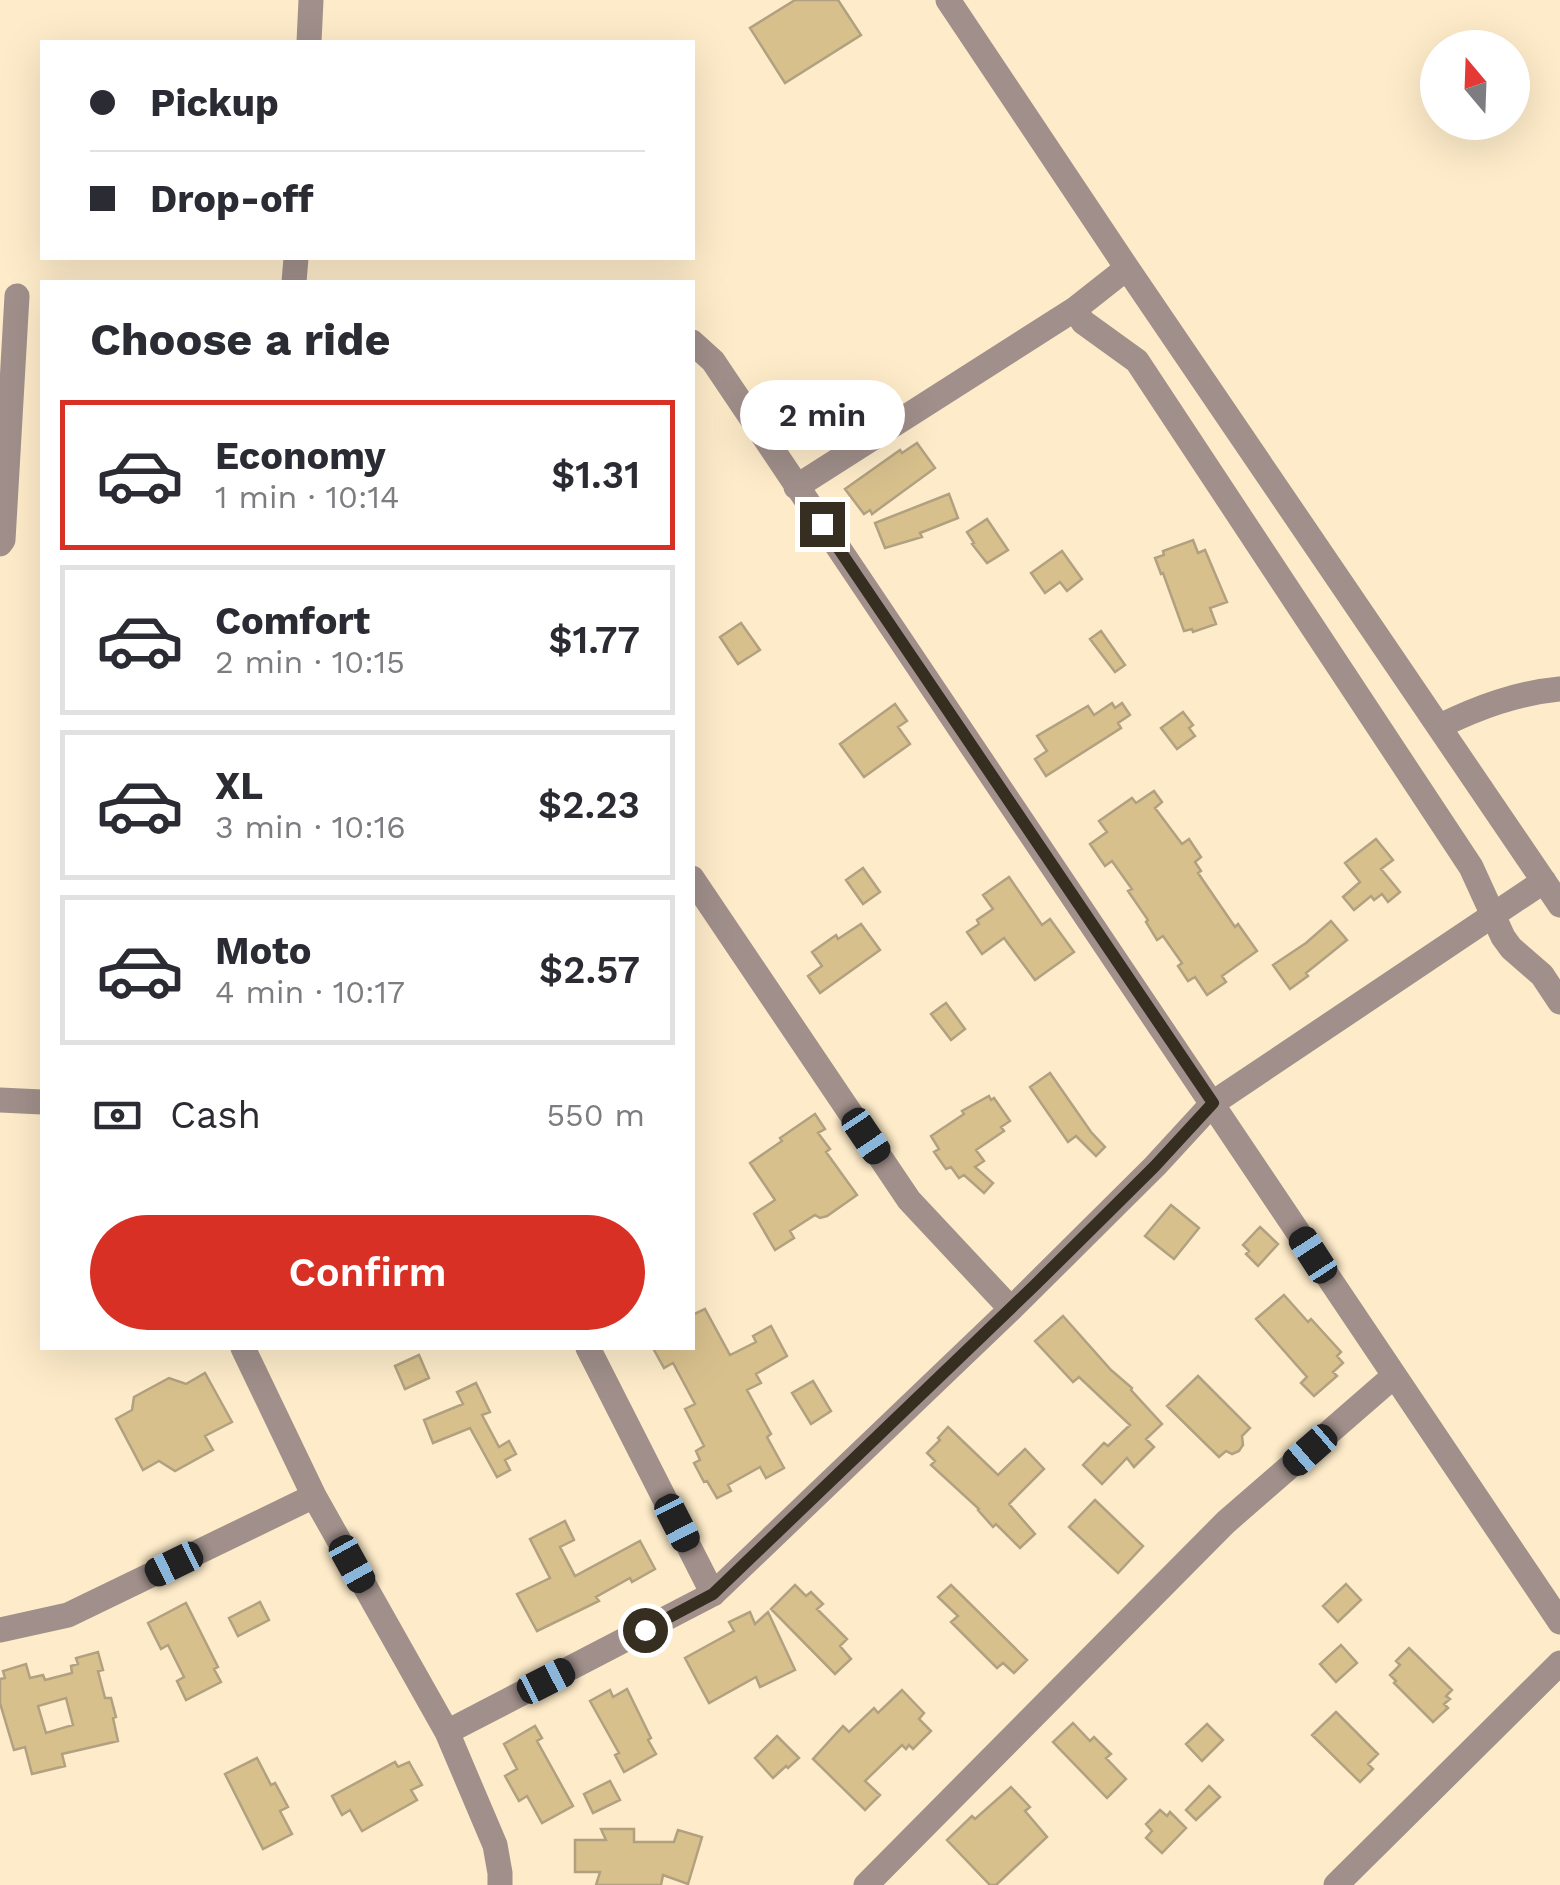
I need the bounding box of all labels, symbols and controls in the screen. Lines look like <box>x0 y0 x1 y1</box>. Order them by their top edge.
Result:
north arrow <box>1420 30 1530 140</box>
map controls <box>1420 30 1530 140</box>
text: Pickup <box>150 81 279 125</box>
text: Drop-off <box>150 177 314 221</box>
text: Choose a ride <box>90 313 390 366</box>
callout: 2 min <box>740 379 904 449</box>
text: 2 min <box>779 396 866 434</box>
icon: car <box>95 430 185 520</box>
text: Economy <box>215 434 386 478</box>
text: $1.31 <box>551 453 640 497</box>
text: 1 min · 10:14 <box>215 478 400 516</box>
route end <box>800 502 845 547</box>
icon: car <box>95 595 185 685</box>
text: Comfort <box>215 599 370 643</box>
text: $1.77 <box>548 618 640 662</box>
text: 2 min · 10:15 <box>215 643 405 681</box>
icon: car <box>95 760 185 850</box>
text: XL <box>215 764 263 808</box>
text: $2.23 <box>538 783 640 827</box>
text: 3 min · 10:16 <box>215 808 406 846</box>
icon: car <box>95 925 185 1015</box>
text: Moto <box>215 929 311 973</box>
text: $2.57 <box>539 948 640 992</box>
text: 4 min · 10:17 <box>215 973 405 1011</box>
icon: cash <box>90 1088 145 1143</box>
text: Cash <box>170 1093 261 1137</box>
text: 550 m <box>546 1096 645 1134</box>
car <box>837 1103 895 1169</box>
button: Confirm <box>90 1215 645 1330</box>
car <box>1284 1222 1342 1288</box>
car <box>1278 1419 1342 1481</box>
car <box>650 1489 704 1557</box>
car <box>324 1530 380 1598</box>
car <box>140 1537 208 1591</box>
route start <box>623 1608 668 1653</box>
car <box>512 1654 580 1708</box>

